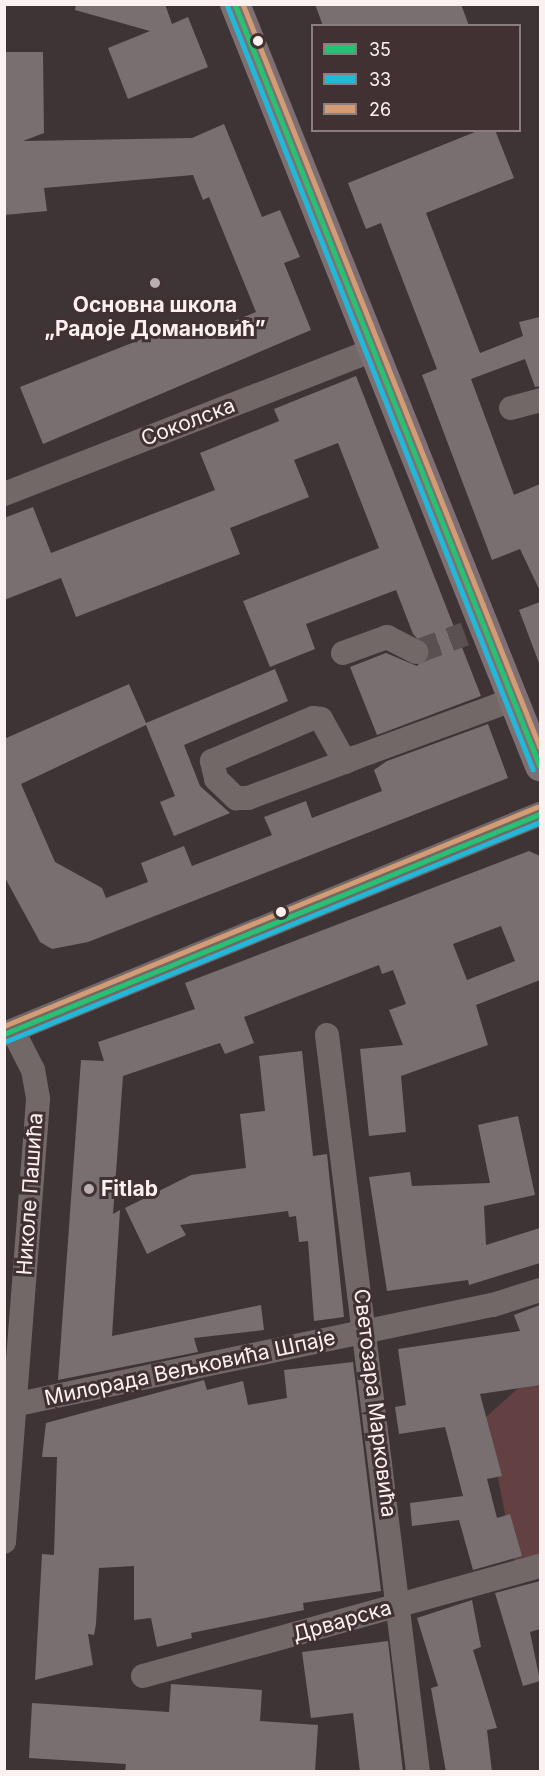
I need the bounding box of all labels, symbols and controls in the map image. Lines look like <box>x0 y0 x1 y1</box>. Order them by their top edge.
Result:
legend <box>311 24 521 132</box>
unlabelled marker <box>252 35 264 47</box>
text: 35 <box>369 39 391 60</box>
text: 33 <box>369 69 391 90</box>
text: 26 <box>369 99 391 120</box>
marker: Основна школа „Радоје Домановић” <box>148 276 162 290</box>
place label: Основна школа „Радоје Домановић” <box>44 292 266 342</box>
street label: Соколска <box>137 393 239 451</box>
unlabelled marker <box>275 906 287 918</box>
street label: Николе Пашића <box>12 1112 48 1276</box>
place label: Fitlab <box>101 1176 158 1202</box>
marker: Fitlab <box>82 1182 96 1196</box>
street label: Светозара Марковића <box>348 1287 402 1519</box>
street label: Милорада Вељковића Шпаје <box>42 1325 338 1411</box>
street label: Дрварска <box>290 1595 394 1647</box>

